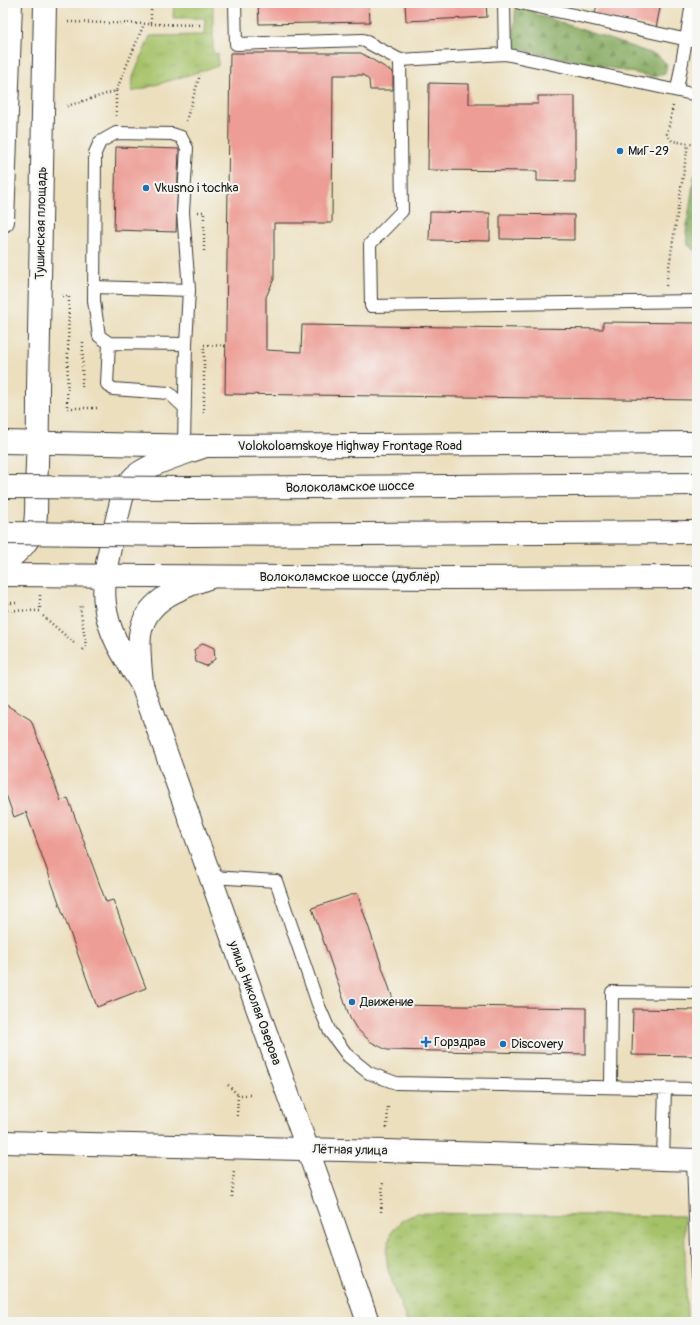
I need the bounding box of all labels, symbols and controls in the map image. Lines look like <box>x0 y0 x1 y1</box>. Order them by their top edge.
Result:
place label: МиГ-29 <box>628 143 669 159</box>
marker: МиГ-29 <box>615 146 625 156</box>
street label: Тушинская площадь <box>32 166 50 280</box>
place label: Vkusno i tochka <box>154 180 239 196</box>
marker: Vkusno i tochka <box>141 183 151 193</box>
street label: Volokoloamskoye Highway Frontage Road <box>238 438 462 454</box>
street label: Волоколамское шоссе <box>286 478 415 496</box>
street label: Волоколамское шоссе (дублёр) <box>260 569 440 585</box>
street label: улица Николая Озерова <box>225 938 285 1067</box>
place label: Движение <box>359 994 414 1010</box>
marker: Движение <box>347 997 357 1007</box>
place label: Горздрав <box>434 1034 486 1050</box>
place label: Discovery <box>511 1036 564 1052</box>
marker: Горздрав <box>421 1037 431 1047</box>
marker: Discovery <box>498 1039 508 1049</box>
street label: Лётная улица <box>311 1141 388 1159</box>

